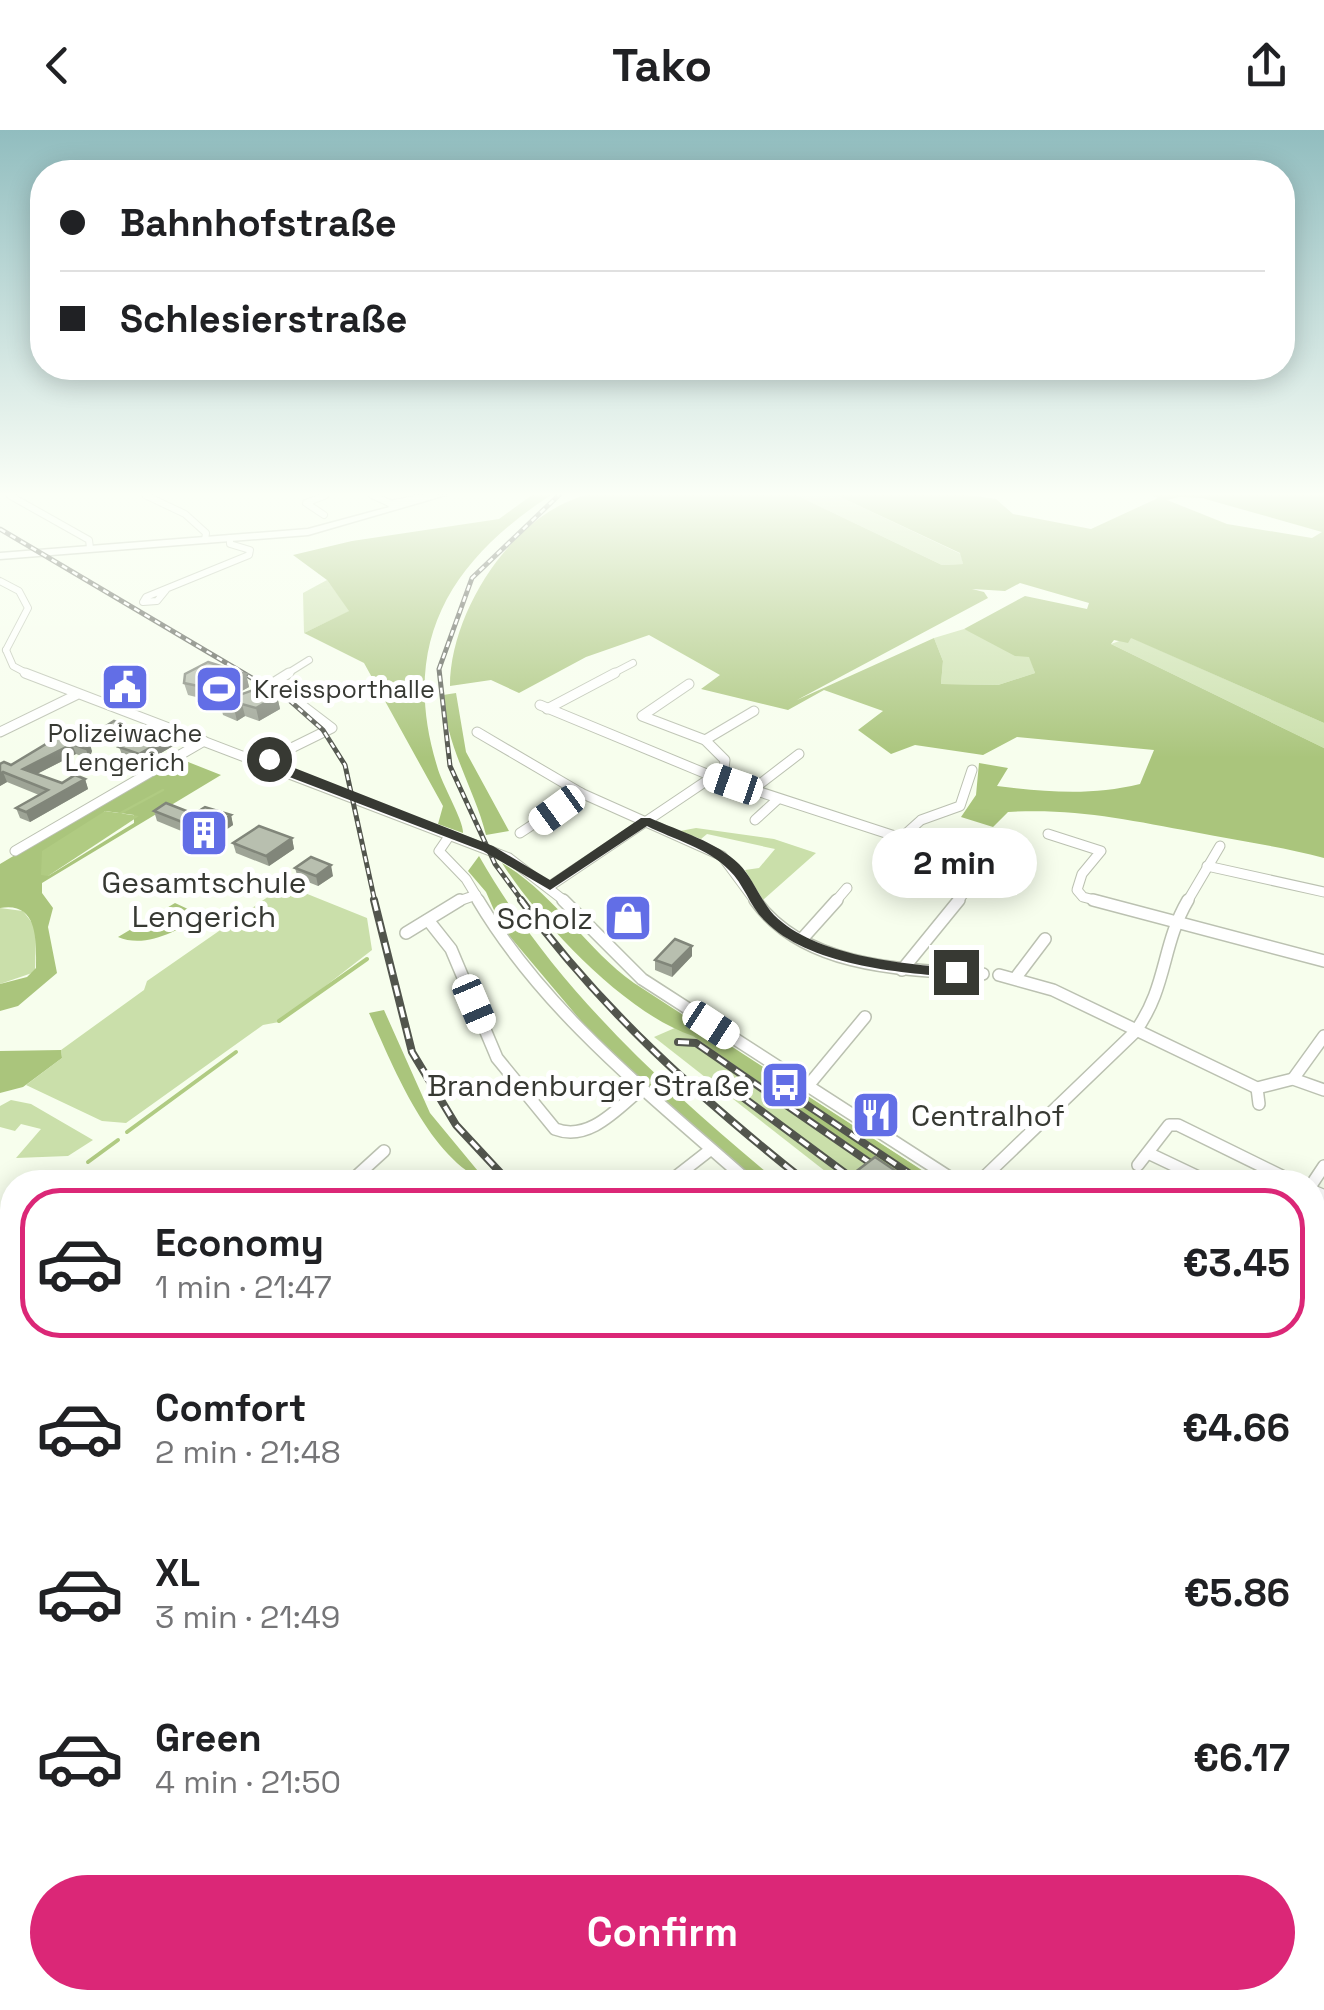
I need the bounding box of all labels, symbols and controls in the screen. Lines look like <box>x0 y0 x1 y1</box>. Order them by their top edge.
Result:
text: Tako <box>612 37 712 94</box>
icon: back <box>30 38 85 93</box>
icon: share <box>1239 38 1294 93</box>
text: Bahnhofstraße <box>120 199 397 247</box>
text: Schlesierstraße <box>120 295 407 343</box>
public building icon: Polizeiwache Lengerich <box>99 661 151 713</box>
sports icon: Kreissporthalle <box>193 663 245 715</box>
place label: Kreissporthalle <box>254 673 435 705</box>
place label: Polizeiwache Lengerich <box>48 717 202 778</box>
route start <box>247 737 292 782</box>
car <box>700 760 766 808</box>
car <box>524 780 590 840</box>
building icon: Gesamtschule Lengerich <box>178 807 230 859</box>
callout: 2 min <box>874 827 1038 897</box>
text: 2 min <box>913 843 996 883</box>
place label: Gesamtschule Lengerich <box>101 863 307 936</box>
shop icon: Scholz <box>602 892 654 944</box>
place label: Scholz <box>497 899 593 938</box>
route end <box>934 950 979 995</box>
car <box>448 971 500 1037</box>
car <box>678 996 744 1054</box>
bus stop icon: Brandenburger Straße <box>759 1059 811 1111</box>
place label: Brandenburger Straße <box>427 1066 750 1105</box>
restaurant icon: Centralhof <box>850 1089 902 1141</box>
place label: Centralhof <box>911 1096 1065 1135</box>
icon: car <box>35 1218 125 1308</box>
text: Economy <box>155 1219 324 1267</box>
text: €3.45 <box>1183 1239 1290 1287</box>
text: 1 min · 21:47 <box>155 1267 332 1307</box>
icon: car <box>35 1383 125 1473</box>
text: Comfort <box>155 1384 306 1432</box>
text: €4.66 <box>1182 1404 1290 1452</box>
text: 2 min · 21:48 <box>155 1432 341 1472</box>
icon: car <box>35 1548 125 1638</box>
text: XL <box>155 1549 200 1597</box>
text: €5.86 <box>1184 1569 1290 1617</box>
text: 3 min · 21:49 <box>155 1597 340 1637</box>
icon: car <box>35 1713 125 1803</box>
text: Green <box>155 1714 262 1762</box>
text: €6.17 <box>1193 1734 1290 1782</box>
text: 4 min · 21:50 <box>155 1762 341 1802</box>
button: Confirm <box>30 1875 1295 1990</box>

